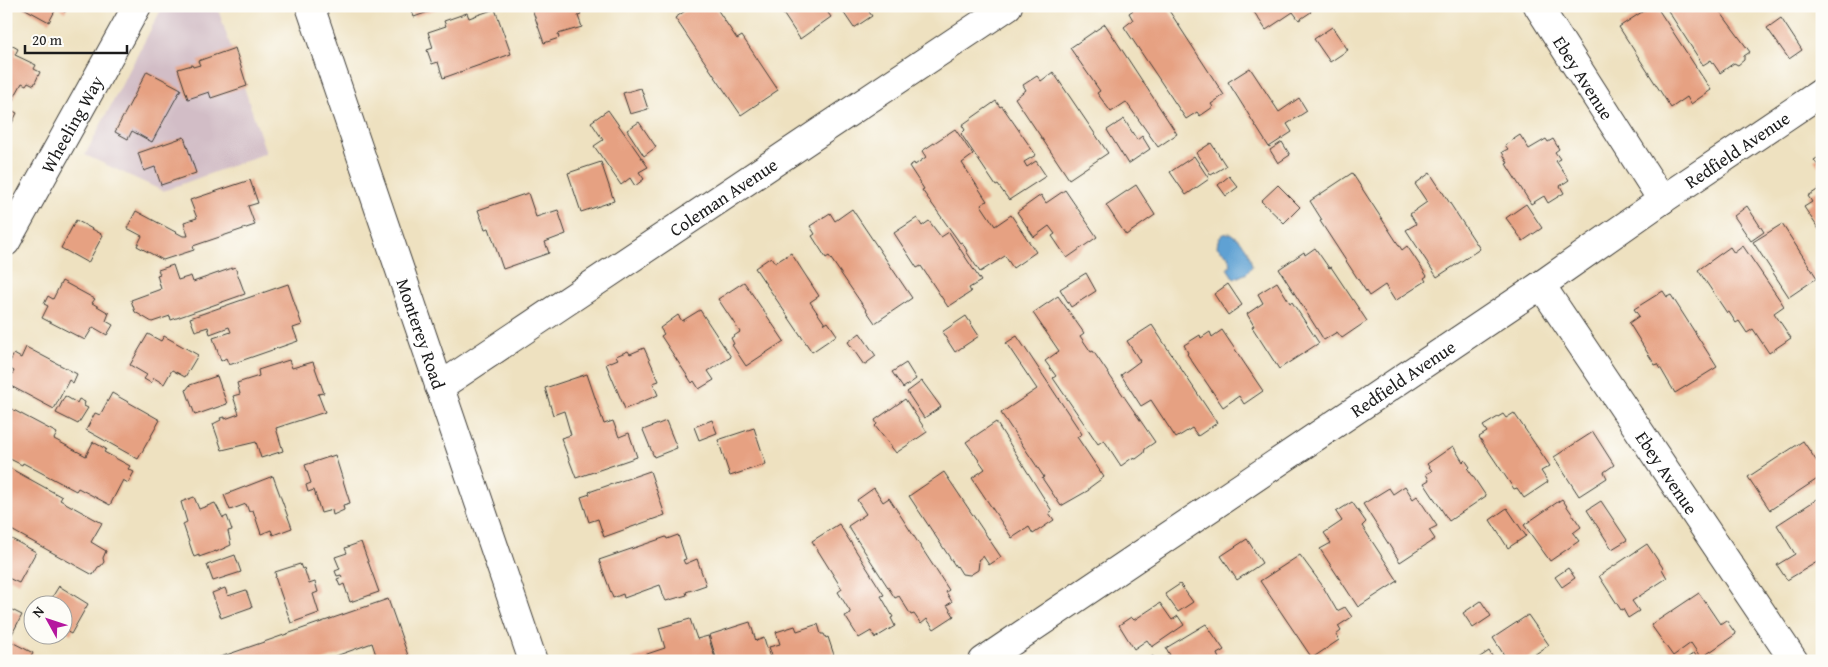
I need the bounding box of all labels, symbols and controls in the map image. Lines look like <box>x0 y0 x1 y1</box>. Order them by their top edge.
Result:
scale bar <box>25 22 128 54</box>
text: 20 m <box>32 29 63 50</box>
street label: Ebey Avenue <box>1547 30 1621 125</box>
street label: Wheeling Way <box>34 70 109 178</box>
street label: Redfield Avenue <box>1679 104 1795 195</box>
street label: Coleman Avenue <box>664 151 783 243</box>
street label: Monterey Road <box>390 275 453 393</box>
street label: Redfield Avenue <box>1345 333 1461 423</box>
street label: Ebey Avenue <box>1629 425 1705 520</box>
north arrow <box>22 594 72 644</box>
text: N <box>27 601 49 622</box>

